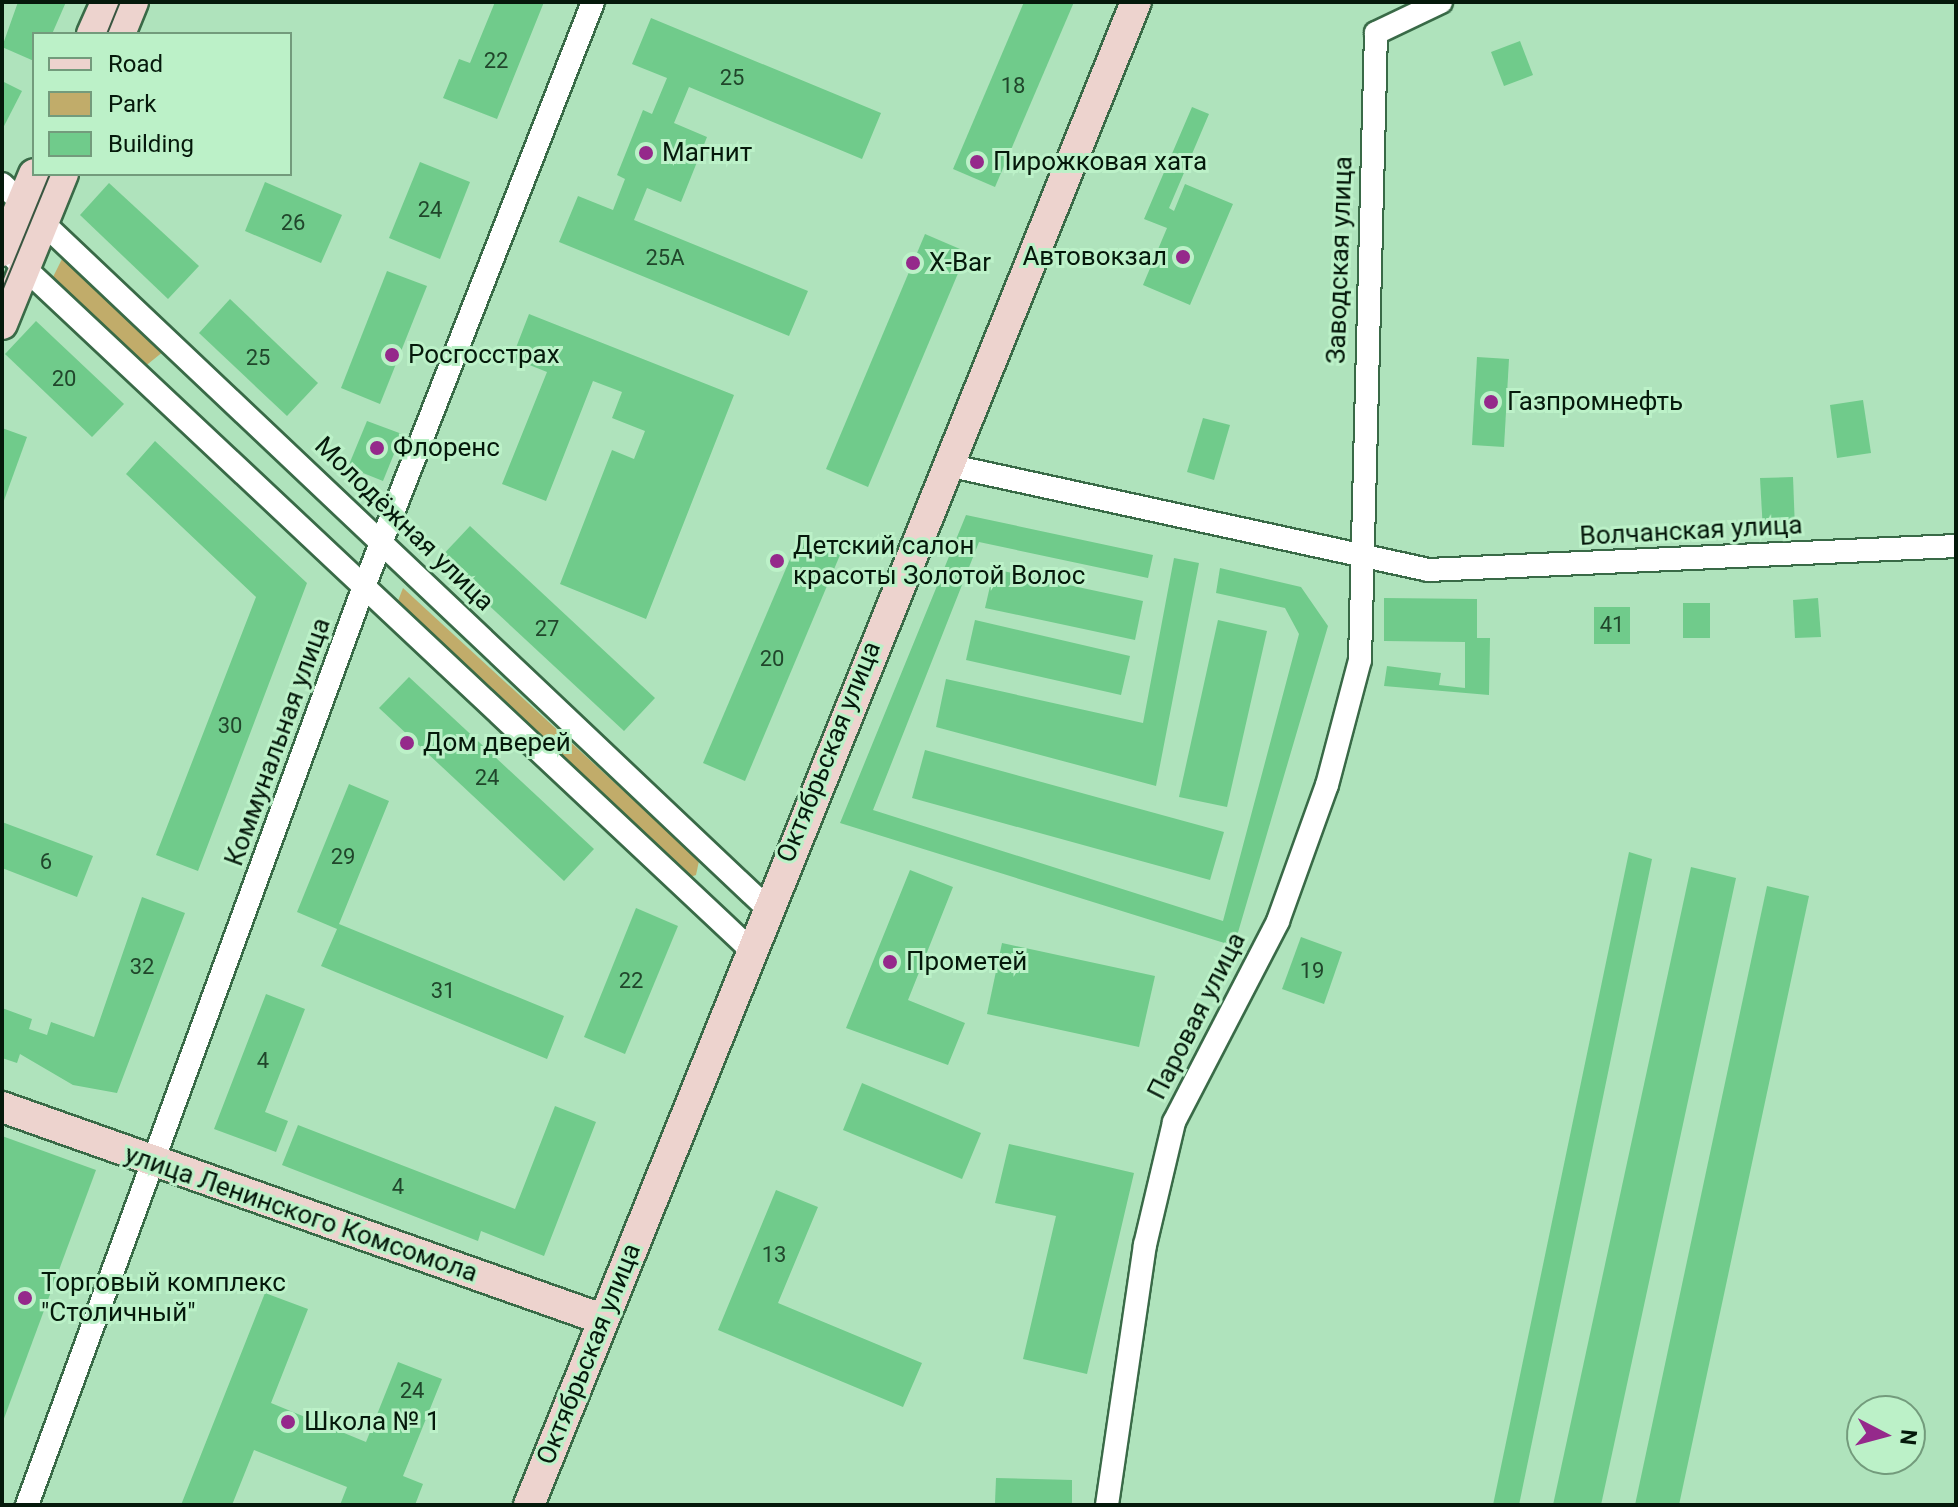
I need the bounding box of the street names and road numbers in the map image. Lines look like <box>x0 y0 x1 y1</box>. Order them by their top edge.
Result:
street label: Заводская улица <box>1321 156 1359 364</box>
street label: Молодёжная улица <box>308 430 500 618</box>
street label: Волчанская улица <box>1579 510 1803 552</box>
street label: Коммунальная улица <box>219 614 337 870</box>
street label: Октябрьская улица <box>770 637 888 867</box>
street label: Паровая улица <box>1142 927 1252 1105</box>
street label: улица Ленинского Комсомола <box>120 1139 482 1289</box>
street label: Октябрьская улица <box>530 1239 648 1469</box>

